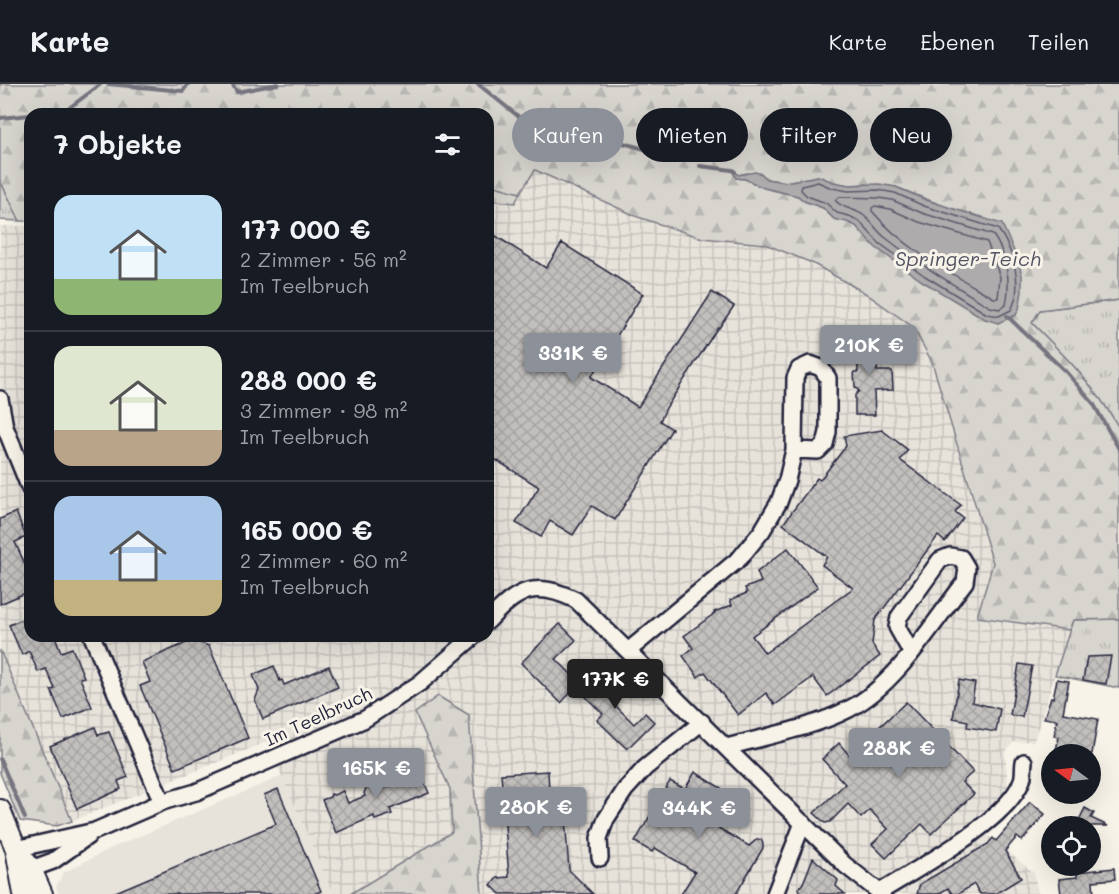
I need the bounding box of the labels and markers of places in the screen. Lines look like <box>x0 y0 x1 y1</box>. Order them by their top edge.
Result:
pin: 210K € <box>820 325 918 376</box>
pin: 331K € <box>524 333 622 384</box>
pin: 177K € <box>566 659 664 710</box>
pin: 288K € <box>850 728 948 779</box>
pin: 165K € <box>327 748 425 799</box>
pin: 280K € <box>487 787 585 838</box>
pin: 344K € <box>650 788 748 839</box>

